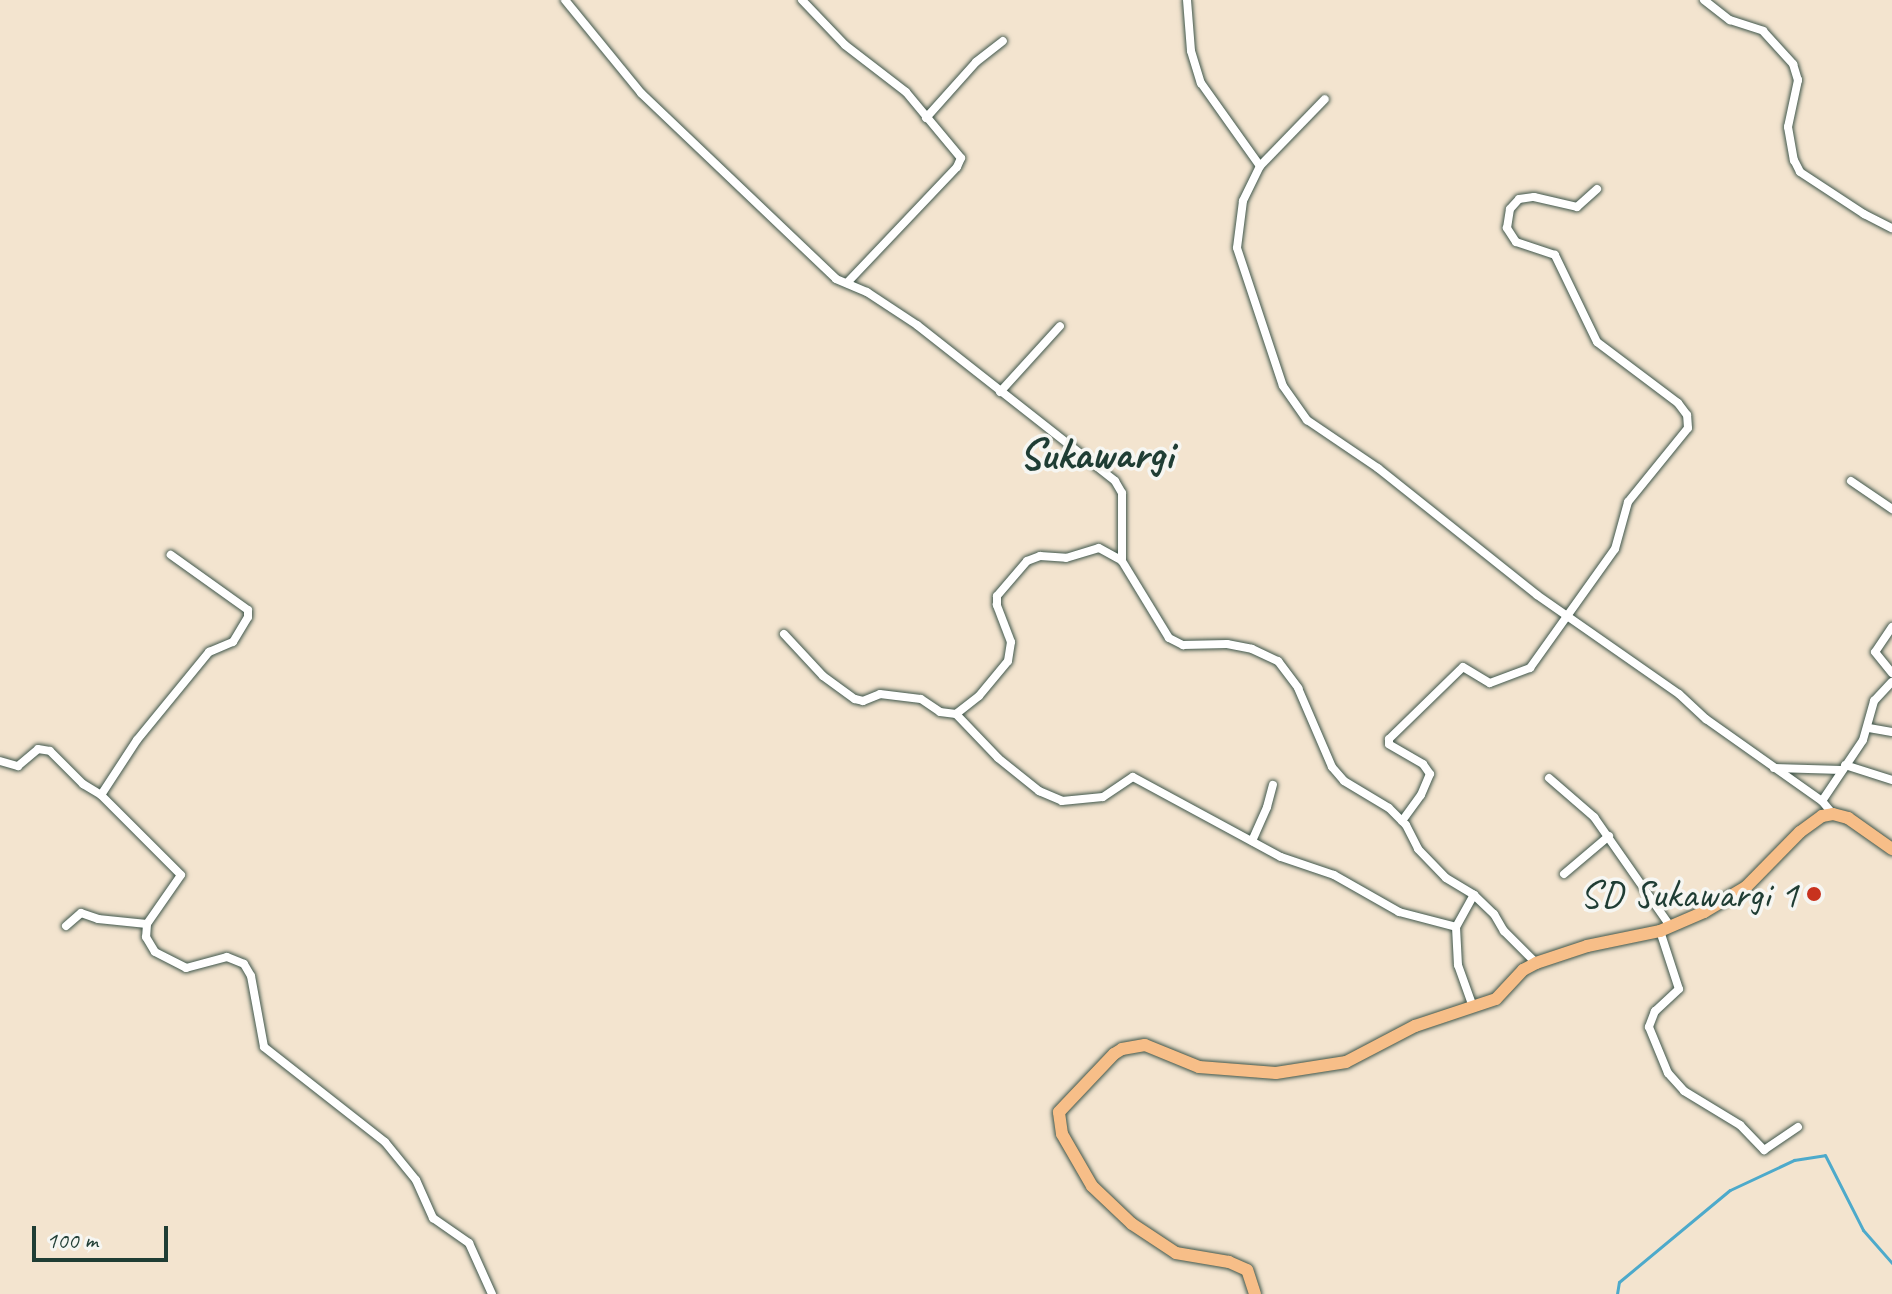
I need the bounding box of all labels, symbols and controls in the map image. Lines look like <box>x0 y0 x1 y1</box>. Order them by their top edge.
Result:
district label: Sukawargi <box>1019 428 1173 480</box>
place label: SD Sukawargi 1 <box>1579 870 1798 918</box>
marker: SD Sukawargi 1 <box>1805 885 1823 903</box>
scale bar <box>36 1210 172 1260</box>
text: 100 m <box>46 1225 98 1255</box>

